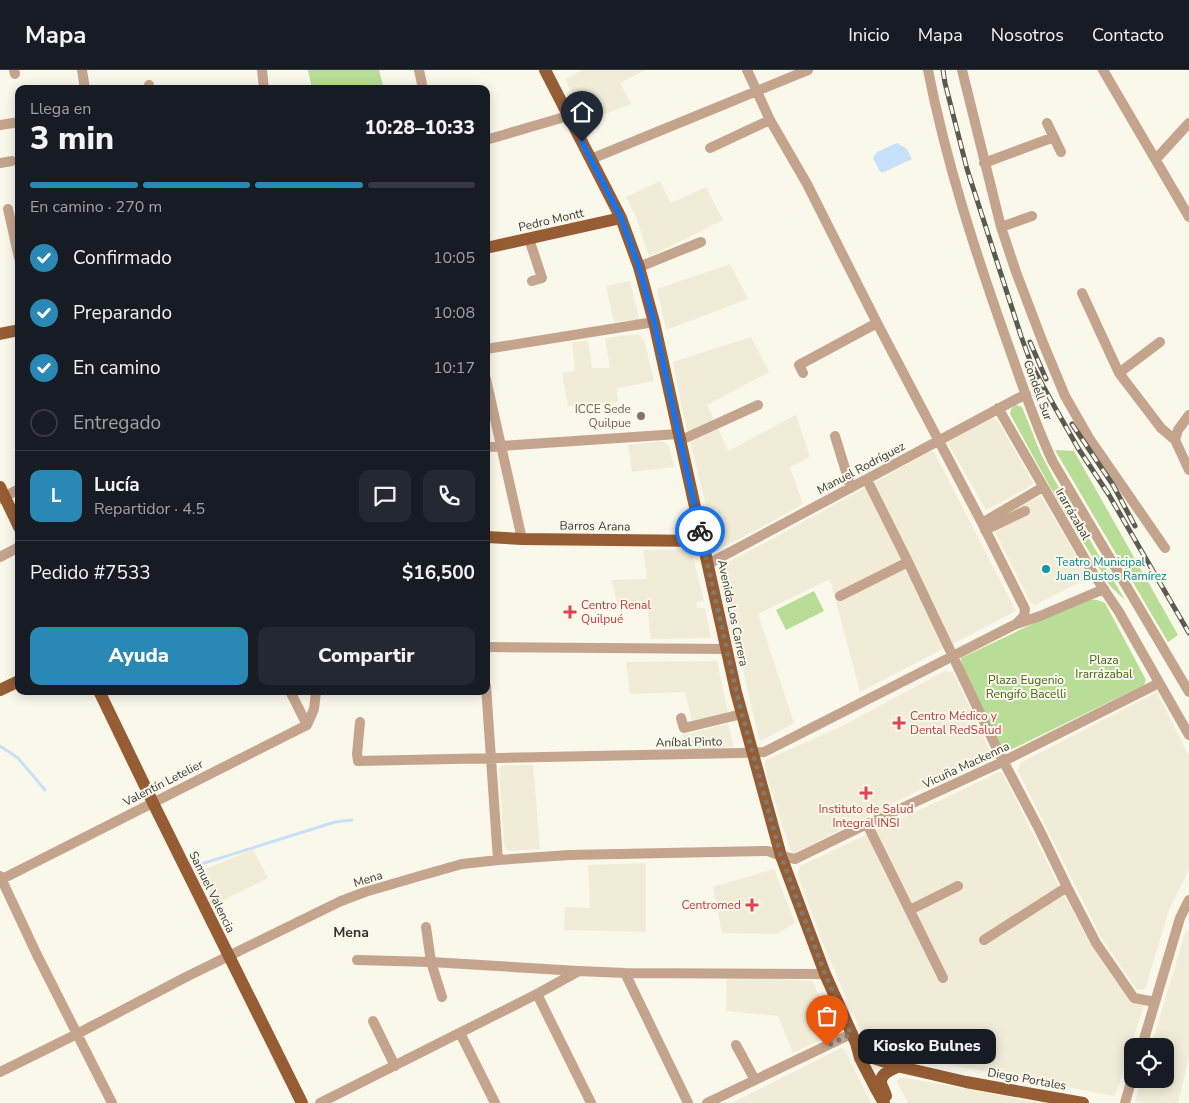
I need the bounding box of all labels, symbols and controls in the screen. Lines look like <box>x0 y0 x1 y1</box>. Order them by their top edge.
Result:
text: Mapa <box>25 19 87 51</box>
text: Inicio <box>848 23 890 47</box>
text: Mapa <box>918 23 963 47</box>
text: Nosotros <box>991 23 1064 47</box>
text: Contacto <box>1092 23 1164 47</box>
pin <box>561 91 603 142</box>
text: Llega en <box>30 98 91 120</box>
icon: home <box>568 98 596 126</box>
text: 10:28–10:33 <box>364 115 475 141</box>
text: 3 min <box>30 117 114 160</box>
text: En camino · 270 m <box>30 196 162 218</box>
street label: Pedro Montt <box>517 205 586 235</box>
icon: check <box>30 244 58 272</box>
text: Confirmado <box>73 245 172 271</box>
text: 10:05 <box>433 247 475 269</box>
icon: check <box>30 299 58 327</box>
text: Preparando <box>73 300 172 326</box>
text: 10:08 <box>433 302 475 324</box>
icon: check <box>30 354 58 382</box>
text: En camino <box>73 355 161 381</box>
text: 10:17 <box>433 357 475 379</box>
street label: Condell Sur <box>1020 358 1057 423</box>
place label: ICCE Sede Quilpue <box>575 401 631 431</box>
text: Entregado <box>73 410 161 436</box>
marker: ICCE Sede Quilpue <box>635 410 647 422</box>
street label: Manuel Rodríguez <box>814 438 908 498</box>
button: chat <box>359 470 411 522</box>
button: phone <box>423 470 475 522</box>
text: Lucía <box>94 472 140 498</box>
text: L <box>51 483 61 509</box>
street label: Irarrázabal <box>1052 485 1094 543</box>
text: Repartidor · 4.5 <box>94 498 205 520</box>
courier <box>675 506 725 556</box>
street label: Barros Arana <box>559 517 631 535</box>
icon: bike <box>686 517 714 545</box>
place label: Teatro Municipal Juan Bustos Ramírez <box>1055 554 1167 584</box>
street label: Avenida Los Carrera <box>714 558 752 668</box>
text: Pedido #7533 <box>30 560 151 586</box>
text: $16,500 <box>402 560 475 586</box>
marker: Teatro Municipal Juan Bustos Ramírez <box>1040 563 1052 575</box>
place label: Centro Renal Quilpué <box>581 597 651 627</box>
marker: Centro Renal Quilpué <box>563 605 577 619</box>
button: Ayuda <box>30 627 248 685</box>
button: Compartir <box>258 627 475 685</box>
park label: Plaza Irarrázabal <box>1075 652 1133 682</box>
park label: Plaza Eugenio Rengifo Bacelli <box>986 672 1066 702</box>
place label: Centro Médico y Dental RedSalud <box>910 708 1002 738</box>
marker: Centro Médico y Dental RedSalud <box>892 716 906 730</box>
street label: Aníbal Pinto <box>656 733 723 751</box>
street label: Vicuña Mackenna <box>919 738 1012 793</box>
street label: Valentín Letelier <box>119 756 206 811</box>
marker: Instituto de Salud Integral INSI <box>859 786 873 800</box>
place label: Instituto de Salud Integral INSI <box>819 801 913 831</box>
street label: Samuel Valencia <box>185 848 239 936</box>
street label: Mena <box>351 867 385 891</box>
place label: Centromed <box>681 897 741 913</box>
marker: Centromed <box>745 898 759 912</box>
district label: Mena <box>333 923 369 942</box>
pin <box>806 995 848 1046</box>
icon: bag <box>813 1002 841 1030</box>
callout: Kiosko Bulnes <box>857 1028 994 1064</box>
text: Kiosko Bulnes <box>873 1035 981 1057</box>
map controls <box>1124 1038 1174 1088</box>
button: locate <box>1124 1038 1174 1088</box>
street label: Diego Portales <box>986 1064 1068 1094</box>

